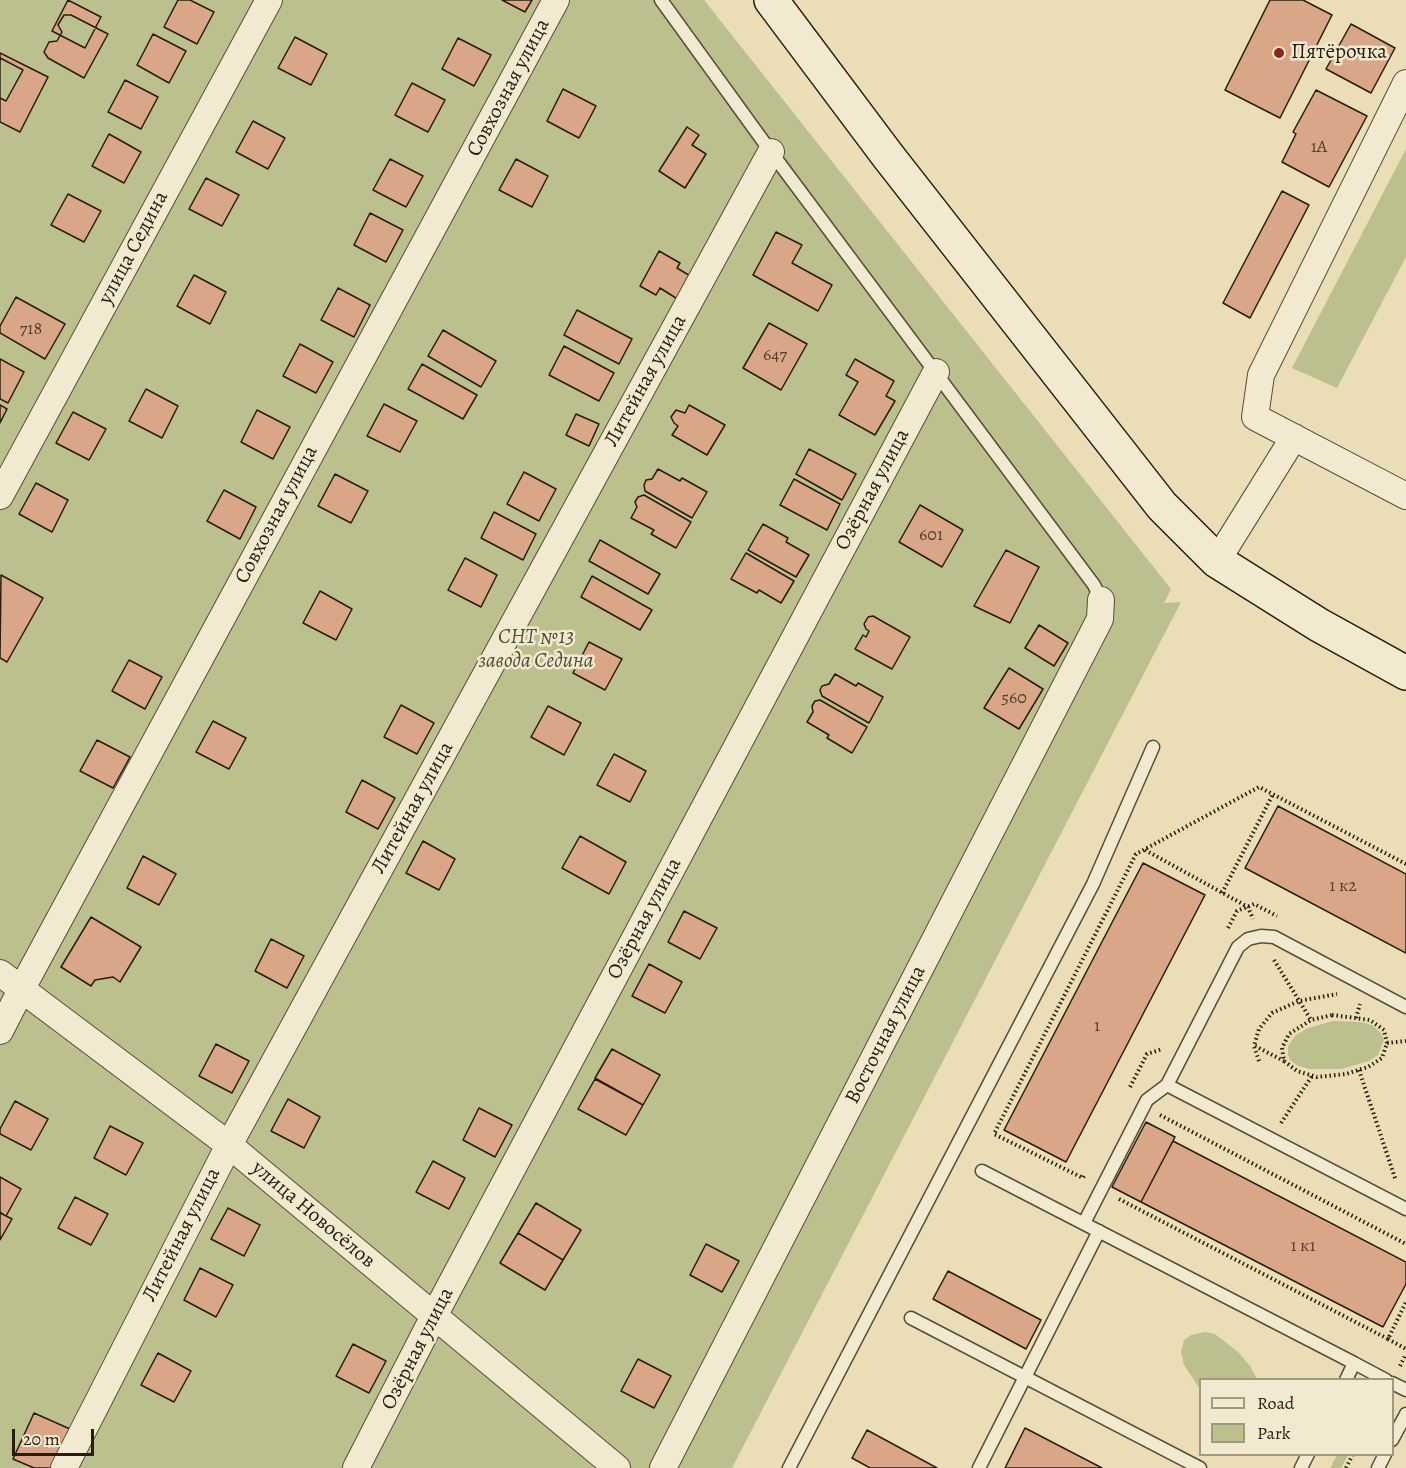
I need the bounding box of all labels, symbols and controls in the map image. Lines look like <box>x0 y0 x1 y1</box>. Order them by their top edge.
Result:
street label: Совхозная улица <box>462 15 556 161</box>
place label: Пятёрочка <box>1291 40 1387 66</box>
marker: Пятёрочка <box>1272 46 1286 60</box>
house number: 1А <box>1311 137 1327 159</box>
street label: улица Седина <box>94 187 174 309</box>
street label: Литейная улица <box>599 311 693 451</box>
house number: 718 <box>20 319 42 341</box>
house number: 647 <box>763 345 787 367</box>
street label: Озёрная улица <box>830 425 916 555</box>
street label: Совхозная улица <box>230 442 324 588</box>
house number: 601 <box>919 525 943 547</box>
park label: СНТ №13 завода Седина <box>478 625 594 675</box>
house number: 560 <box>1001 688 1027 710</box>
street label: Литейная улица <box>366 738 460 878</box>
street label: Озёрная улица <box>602 854 688 984</box>
house number: 1 к2 <box>1329 876 1357 898</box>
street label: Восточная улица <box>840 962 932 1108</box>
house number: 1 <box>1094 1016 1100 1038</box>
street label: улица Новосёлов <box>246 1156 380 1274</box>
street label: Литейная улица <box>137 1164 227 1306</box>
house number: 1 к1 <box>1290 1236 1316 1258</box>
street label: Озёрная улица <box>376 1284 460 1414</box>
legend <box>1199 1378 1394 1456</box>
text: Road <box>1257 1391 1294 1415</box>
scale bar <box>15 1417 98 1455</box>
text: Park <box>1257 1421 1291 1445</box>
text: 20 m <box>23 1427 60 1451</box>

